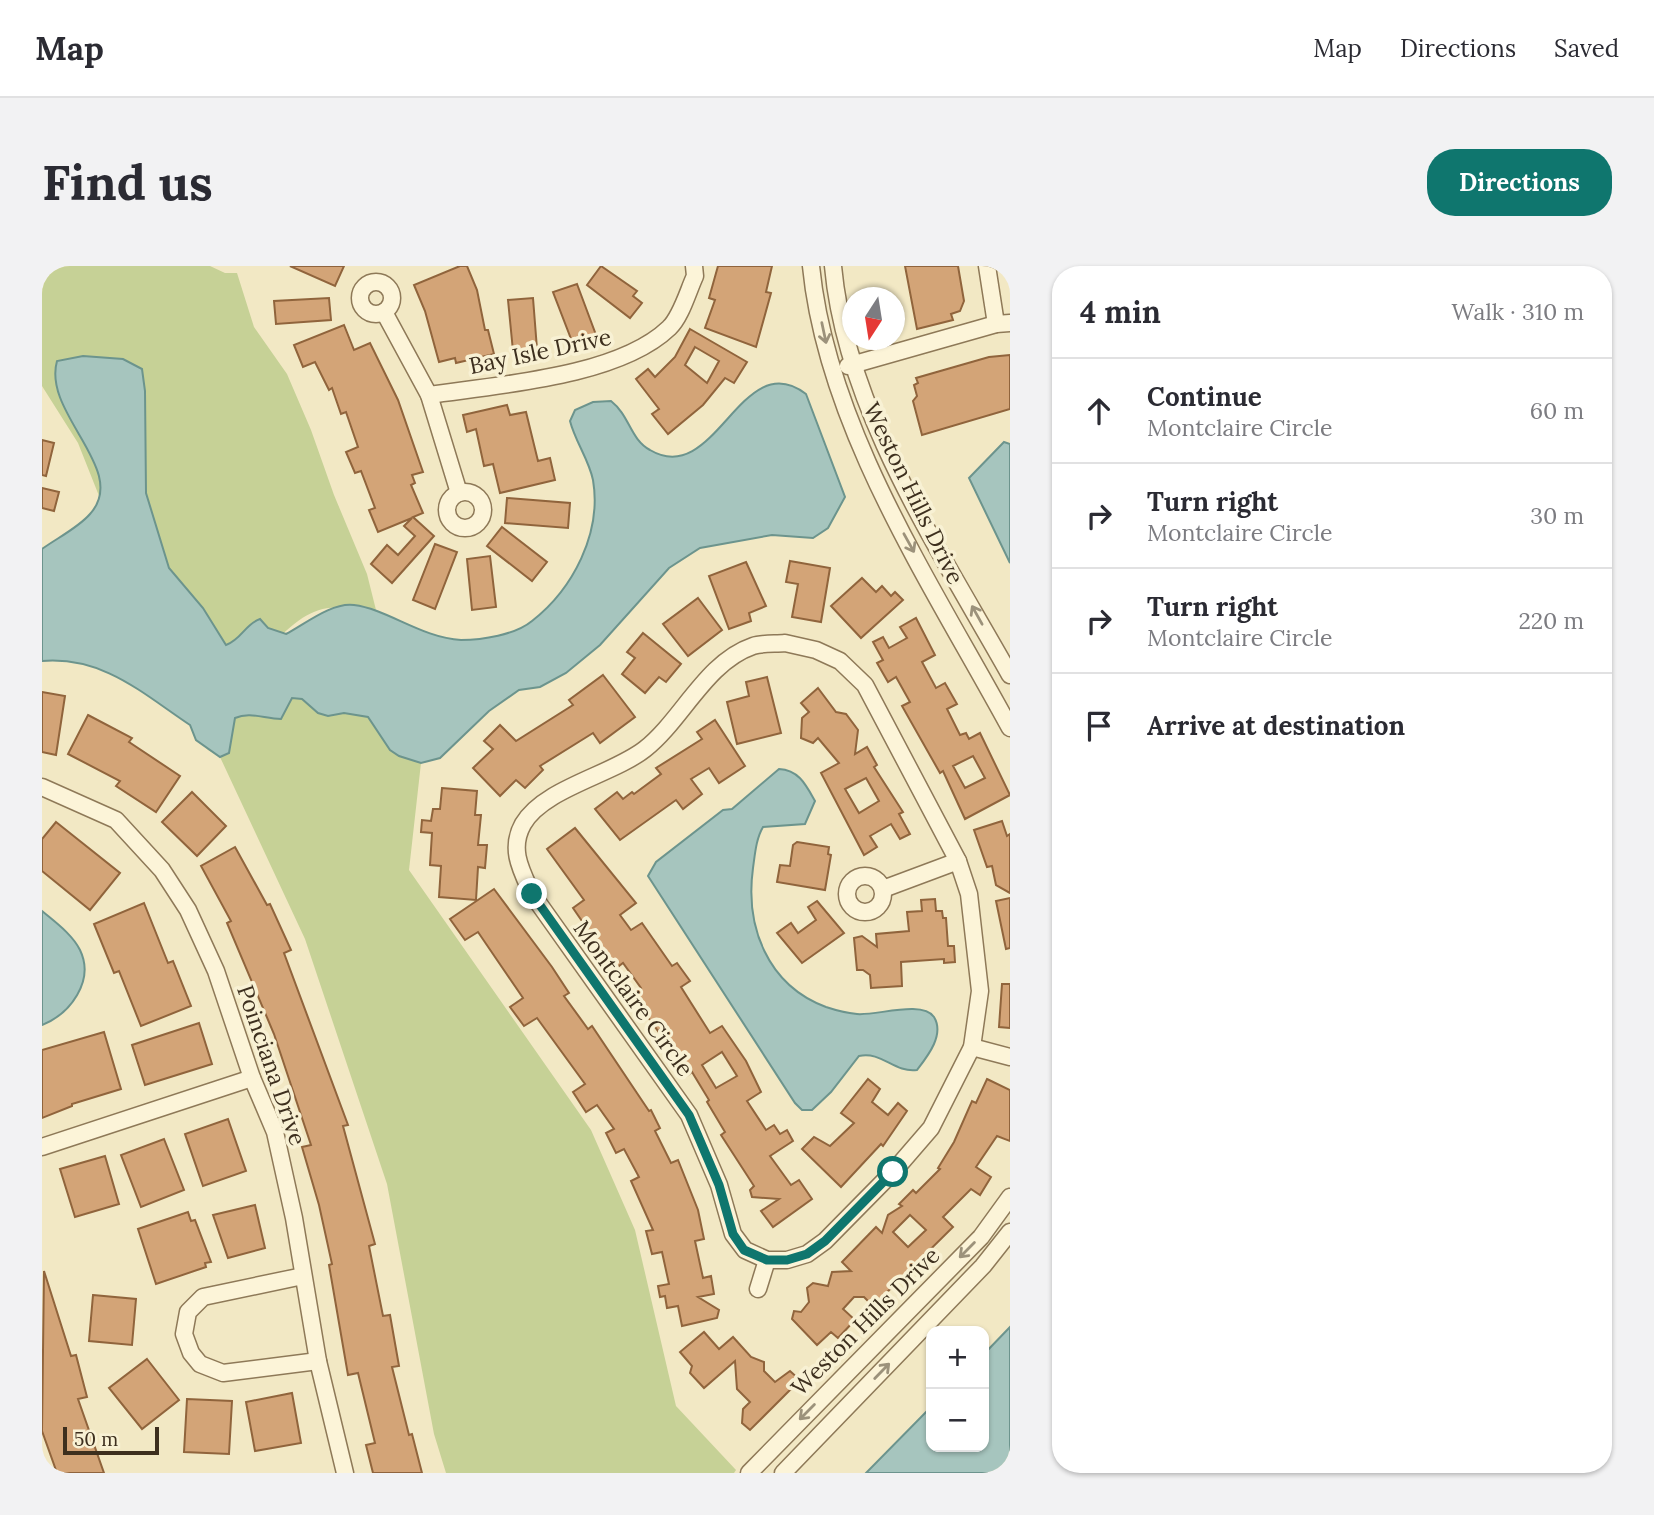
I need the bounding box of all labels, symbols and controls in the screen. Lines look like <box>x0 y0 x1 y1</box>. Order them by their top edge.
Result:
text: Map <box>35 27 104 69</box>
text: Map <box>1313 33 1362 64</box>
text: Directions <box>1400 33 1516 64</box>
text: Saved <box>1554 33 1619 64</box>
button: Directions <box>1427 149 1612 216</box>
text: Find us <box>42 151 213 213</box>
north arrow <box>842 287 905 350</box>
text: 4 min <box>1080 293 1161 331</box>
text: Walk · 310 m <box>1452 297 1584 326</box>
one-way arrow <box>817 321 831 344</box>
street label: Bay Isle Drive <box>466 322 614 380</box>
text: Continue <box>1147 380 1262 413</box>
icon: ahead <box>1080 392 1118 430</box>
text: 60 m <box>1530 396 1584 425</box>
street label: Weston Hills Drive <box>857 397 971 589</box>
text: Montclaire Circle <box>1147 413 1333 442</box>
text: Turn right <box>1147 485 1278 518</box>
icon: right <box>1080 497 1118 535</box>
text: 30 m <box>1530 501 1584 530</box>
text: Montclaire Circle <box>1147 518 1333 547</box>
one-way arrow <box>902 532 916 552</box>
text: Turn right <box>1147 590 1278 623</box>
icon: right <box>1080 602 1118 640</box>
one-way arrow <box>970 606 984 626</box>
text: 220 m <box>1518 606 1584 635</box>
text: Montclaire Circle <box>1147 623 1333 652</box>
icon: arrive <box>1080 707 1118 745</box>
text: Arrive at destination <box>1147 709 1405 742</box>
route end <box>516 878 547 909</box>
street label: Montclaire Circle <box>568 914 700 1082</box>
street label: Poinciana Drive <box>231 981 313 1149</box>
route start <box>877 1156 908 1187</box>
street label: Weston Hills Drive <box>785 1241 945 1401</box>
one-way arrow <box>959 1242 976 1259</box>
map controls <box>926 1326 989 1452</box>
button: + <box>926 1326 989 1389</box>
one-way arrow <box>873 1363 890 1380</box>
button: − <box>926 1389 989 1452</box>
one-way arrow <box>799 1403 816 1420</box>
scale bar <box>63 1424 159 1456</box>
text: 50 m <box>74 1427 118 1451</box>

